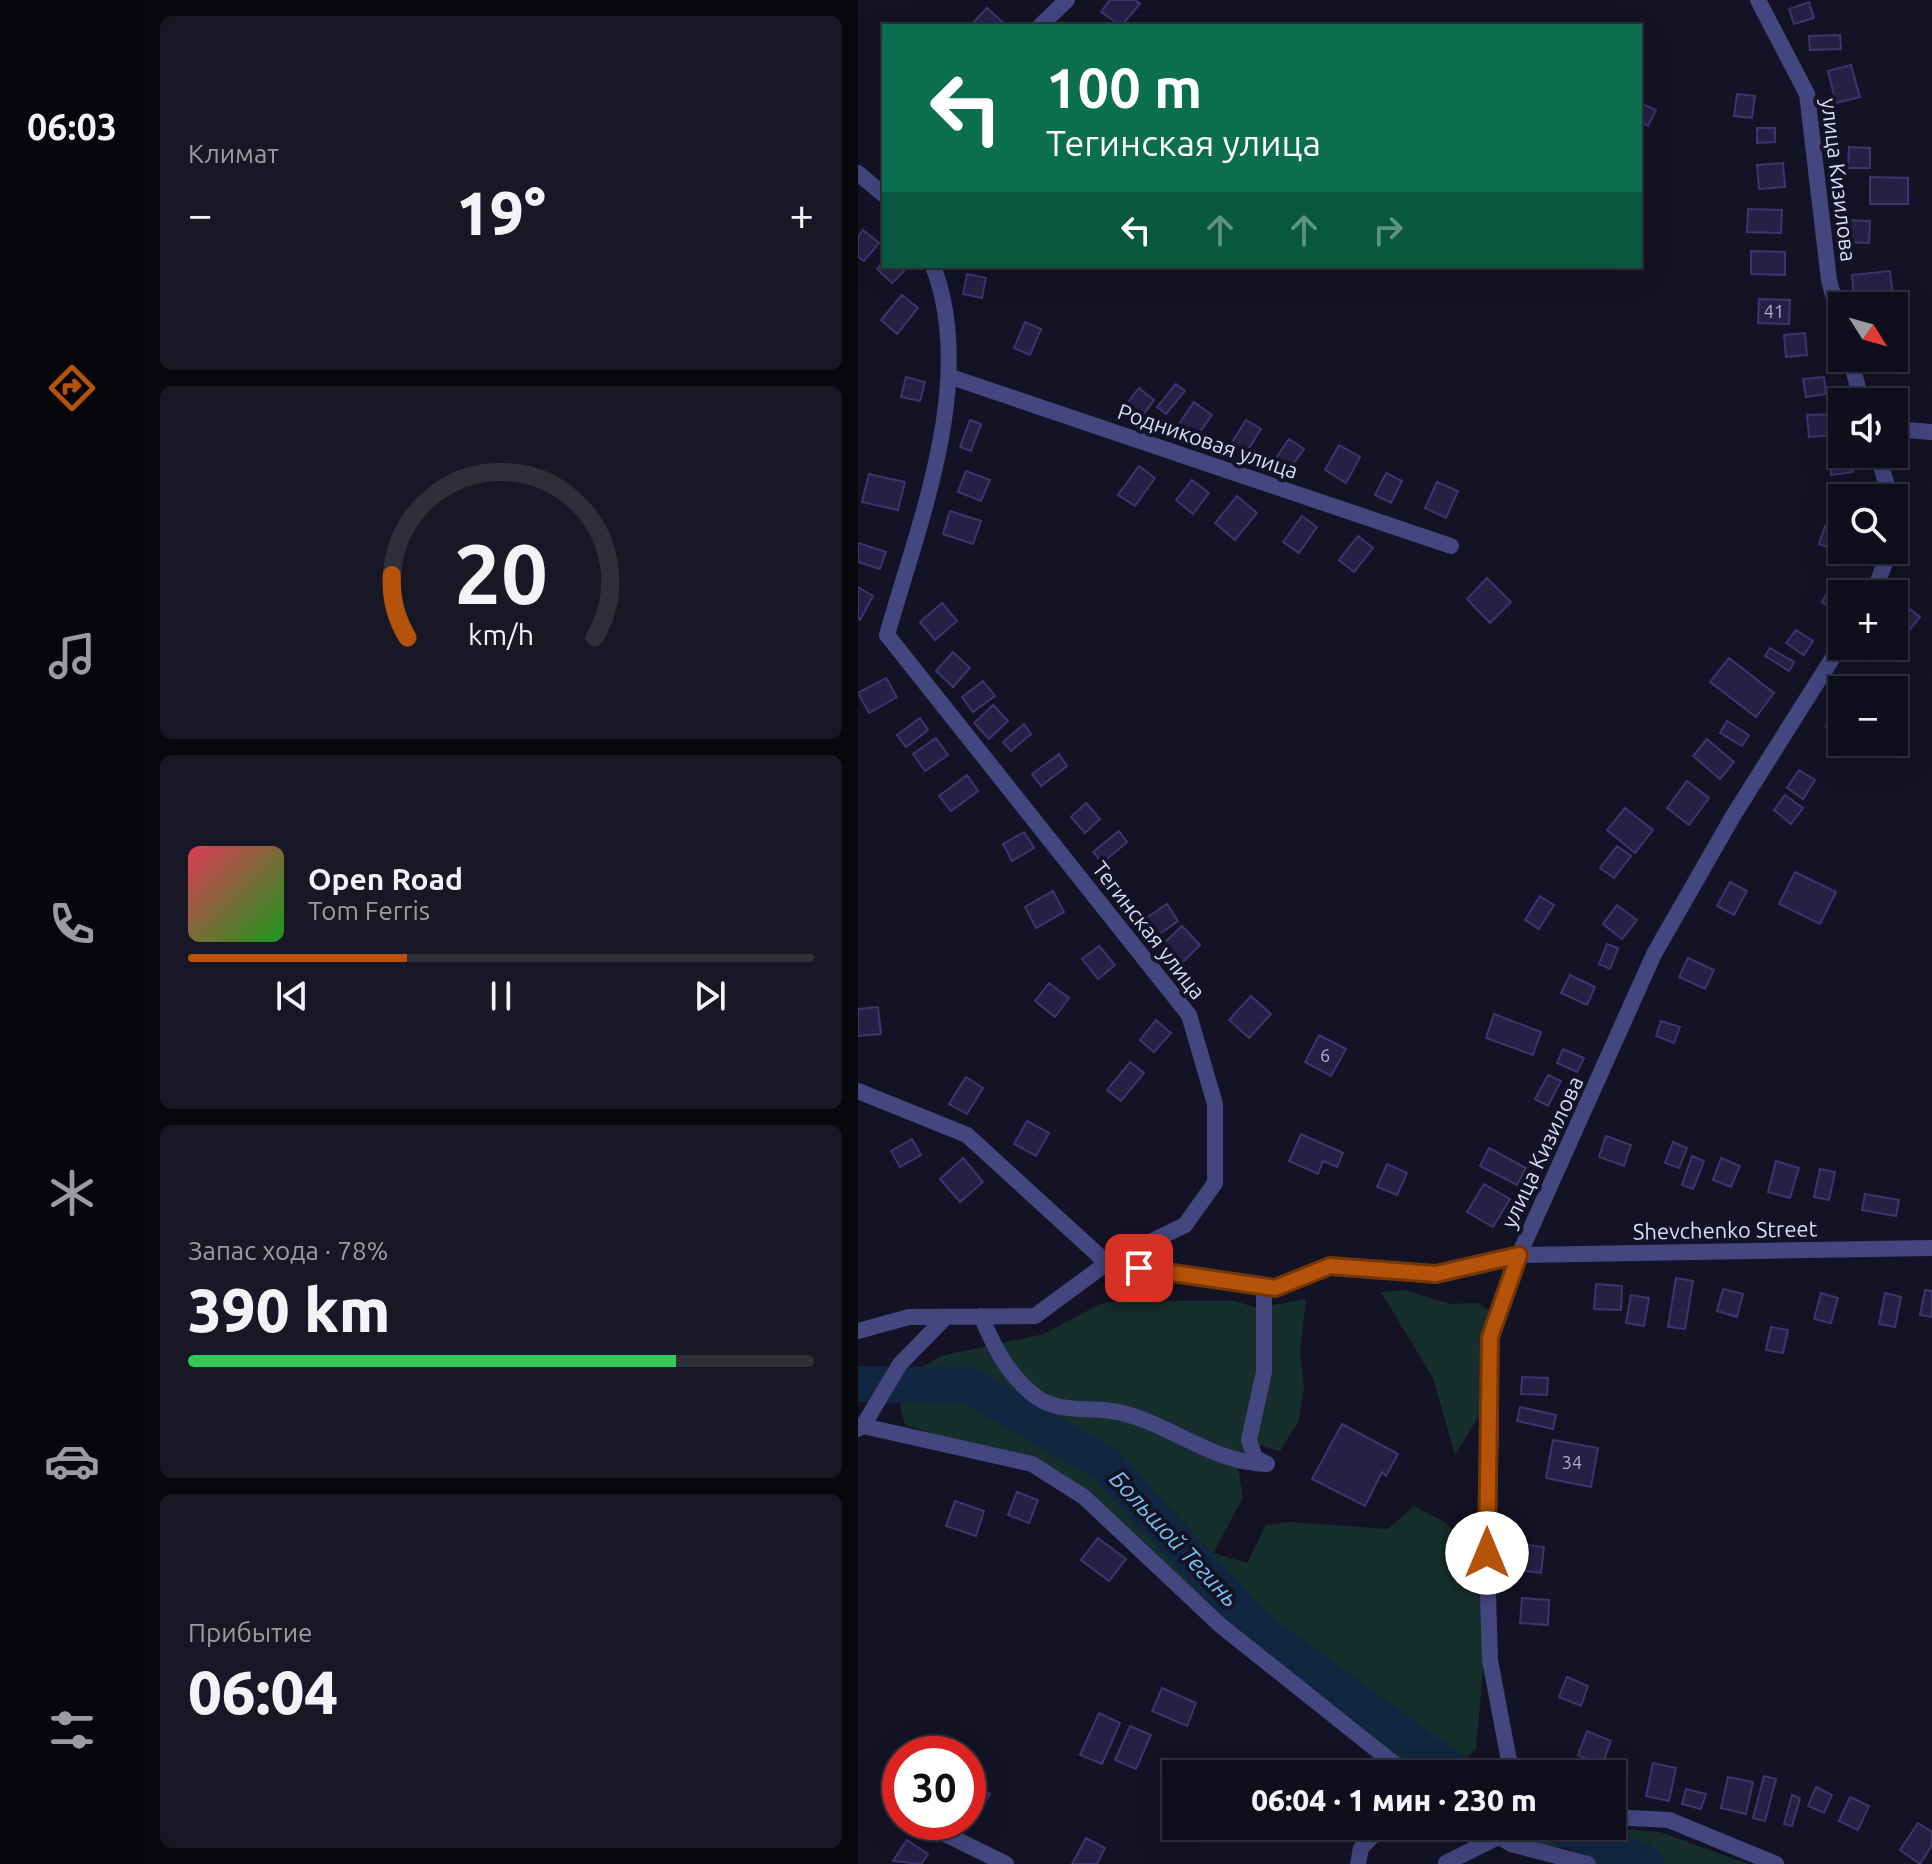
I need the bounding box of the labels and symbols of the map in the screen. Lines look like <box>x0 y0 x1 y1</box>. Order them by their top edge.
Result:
street label: улица Кизилова <box>1817 97 1862 263</box>
north arrow <box>1828 292 1908 372</box>
house number: 41 <box>1764 301 1784 321</box>
street label: Родниковая улица <box>1115 398 1302 483</box>
street label: Тегинская улица <box>1088 856 1211 1004</box>
house number: 6 <box>1320 1045 1330 1065</box>
street label: улица Кизилова <box>1495 1072 1588 1232</box>
street label: Shevchenko Street <box>1633 1215 1818 1244</box>
pin <box>1105 1234 1173 1302</box>
house number: 34 <box>1562 1452 1582 1472</box>
water label: Большой Тегинь <box>1104 1465 1244 1612</box>
position arrow <box>1445 1511 1529 1595</box>
speed limit sign: 30 <box>882 1736 986 1840</box>

